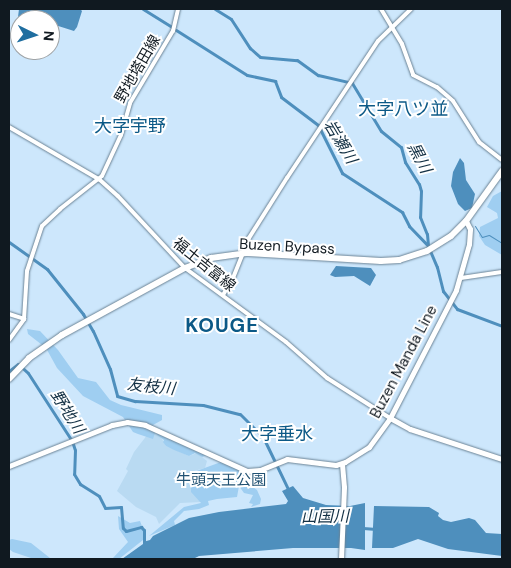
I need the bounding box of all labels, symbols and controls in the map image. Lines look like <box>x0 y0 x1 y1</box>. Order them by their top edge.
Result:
north arrow <box>10 10 60 60</box>
text: N <box>40 30 58 42</box>
street label: 野地塔田線 <box>111 32 165 106</box>
district label: 大字八ツ並 <box>358 98 448 120</box>
district label: 大字宇野 <box>94 115 166 137</box>
water label: 岩瀬川 <box>319 116 361 168</box>
water label: 黒川 <box>403 139 435 177</box>
street label: 福土吉富線 <box>169 234 239 296</box>
street label: Buzen Bypass <box>239 236 335 258</box>
street label: Buzen Manda Line <box>367 303 441 421</box>
district label: KOUGE <box>185 313 259 337</box>
water label: 友枝川 <box>126 375 176 399</box>
water label: 野地川 <box>46 387 88 437</box>
district label: 大字垂水 <box>241 423 313 445</box>
park label: 牛頭天王公園 <box>176 472 266 490</box>
water label: 山国川 <box>301 507 349 527</box>

